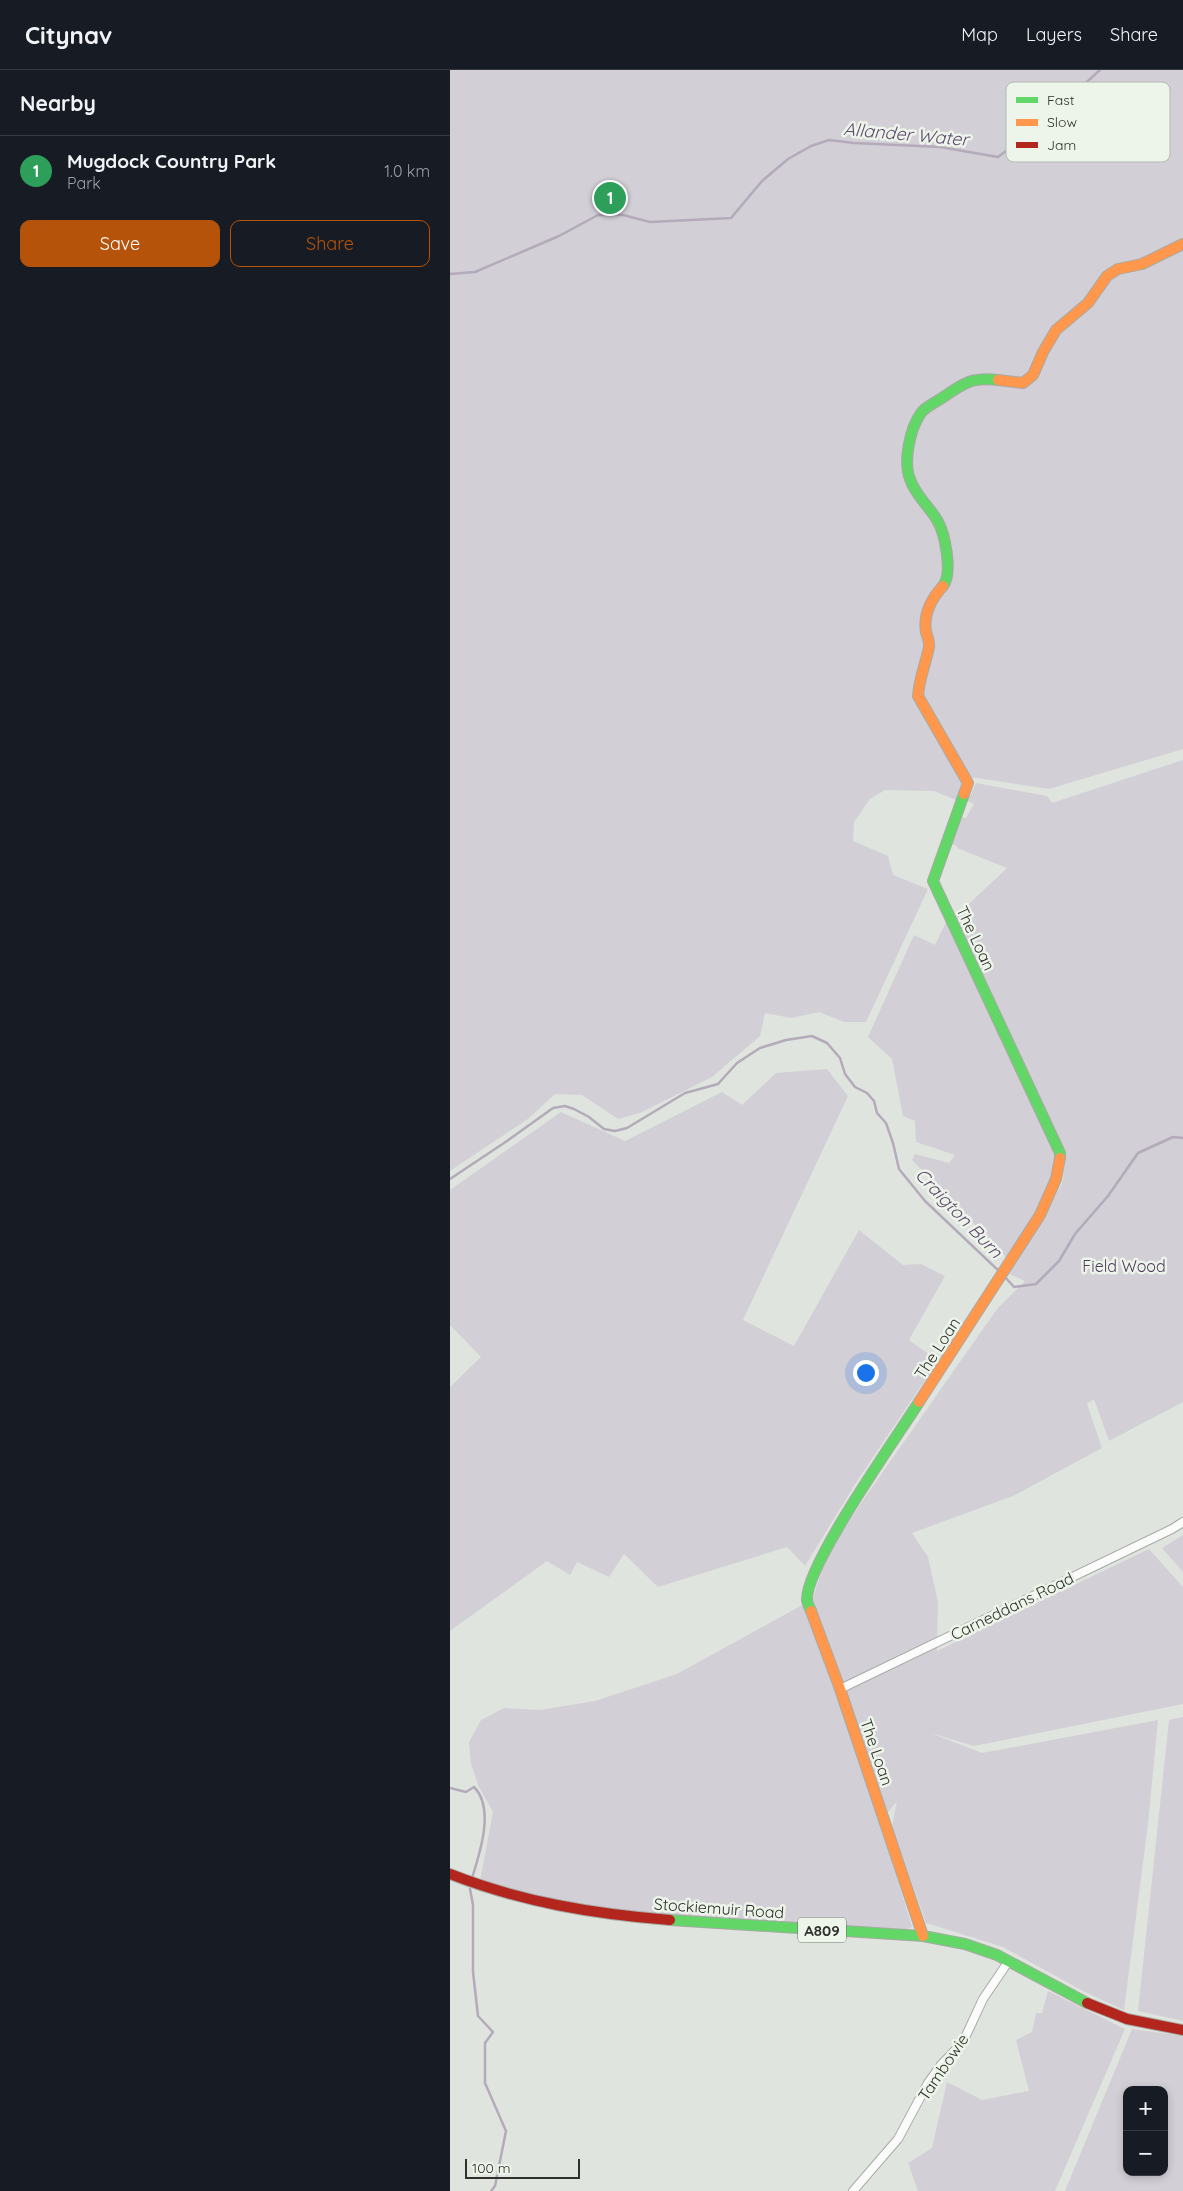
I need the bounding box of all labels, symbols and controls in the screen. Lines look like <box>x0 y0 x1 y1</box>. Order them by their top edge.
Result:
text: Citynav <box>25 20 112 50</box>
text: Map <box>961 23 998 46</box>
text: Layers <box>1026 23 1082 46</box>
text: Share <box>1110 23 1158 46</box>
legend <box>1006 82 1170 162</box>
text: Nearby <box>20 90 96 116</box>
text: Fast <box>1047 91 1075 109</box>
text: Slow <box>1047 113 1077 131</box>
water label: Allander Water <box>843 117 972 151</box>
text: Jam <box>1047 136 1076 154</box>
text: Mugdock Country Park <box>67 149 276 173</box>
text: 1 <box>33 161 39 181</box>
text: 1.0 km <box>384 161 430 181</box>
text: Park <box>67 173 101 193</box>
pin: 1 <box>594 179 626 217</box>
button: Save <box>20 220 220 267</box>
button: Share <box>230 220 430 267</box>
street label: The Loan <box>952 902 1000 974</box>
water label: Craigton Burn <box>910 1163 1008 1263</box>
park label: Field Wood <box>1082 1256 1166 1276</box>
street label: The Loan <box>910 1314 964 1382</box>
your location <box>853 1360 879 1386</box>
street label: Carneddans Road <box>947 1568 1077 1644</box>
street label: The Loan <box>856 1716 898 1788</box>
street label: Stockiemuir Road <box>653 1893 785 1923</box>
road number: A809 <box>798 1918 846 1942</box>
street label: Tambowie <box>913 2030 973 2104</box>
map controls <box>1123 2086 1168 2176</box>
button: + <box>1123 2086 1168 2131</box>
button: − <box>1123 2131 1168 2176</box>
scale bar <box>465 2156 580 2179</box>
text: 100 m <box>472 2159 510 2177</box>

